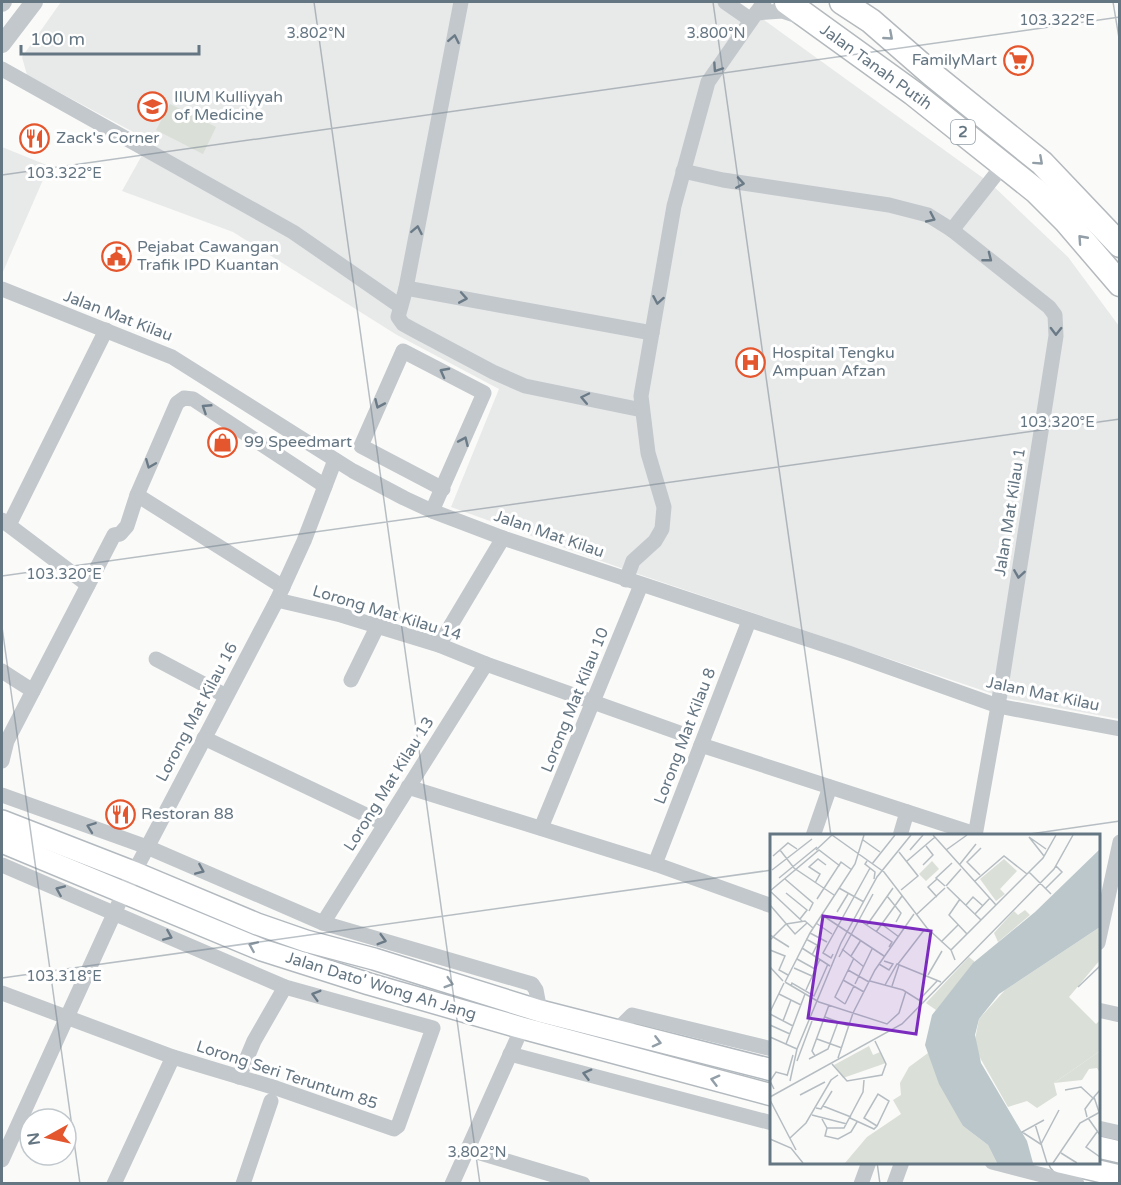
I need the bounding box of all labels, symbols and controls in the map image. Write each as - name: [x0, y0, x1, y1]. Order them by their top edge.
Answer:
- text: 103.322°E: [1019, 11, 1095, 29]
- scale bar: [21, 18, 200, 56]
- street label: Jalan Tanah Putih: [816, 20, 936, 114]
- text: 3.802°N: [286, 24, 346, 42]
- text: 3.800°N: [686, 24, 746, 42]
- text: 100 m: [30, 28, 85, 50]
- one-way arrow: [882, 29, 893, 40]
- one-way arrow: [447, 34, 460, 44]
- supermarket icon: FamilyMart: [1002, 44, 1034, 76]
- place label: FamilyMart: [912, 50, 997, 70]
- one-way arrow: [714, 61, 725, 72]
- place label: IIUM Kulliyyah of Medicine: [174, 87, 283, 125]
- school or university icon: IIUM Kulliyyah of Medicine: [137, 90, 169, 122]
- road number: 2: [951, 120, 975, 144]
- restaurant icon: Zack's Corner: [19, 122, 51, 154]
- place label: Zack's Corner: [56, 128, 160, 148]
- one-way arrow: [1032, 154, 1043, 165]
- text: 103.322°E: [26, 164, 102, 182]
- one-way arrow: [735, 176, 745, 188]
- one-way arrow: [925, 210, 936, 222]
- one-way arrow: [410, 226, 423, 236]
- one-way arrow: [1078, 235, 1089, 245]
- place label: Pejabat Cawangan Trafik IPD Kuantan: [137, 237, 279, 275]
- public building icon: Pejabat Cawangan Trafik IPD Kuantan: [100, 240, 132, 272]
- one-way arrow: [981, 251, 992, 262]
- street label: Jalan Mat Kilau: [61, 286, 175, 346]
- one-way arrow: [458, 291, 468, 304]
- one-way arrow: [652, 296, 664, 305]
- one-way arrow: [1049, 326, 1062, 335]
- place label: Hospital Tengku Ampuan Afzan: [772, 343, 895, 381]
- hospital icon: Hospital Tengku Ampuan Afzan: [735, 346, 767, 378]
- one-way arrow: [439, 368, 450, 379]
- one-way arrow: [580, 392, 590, 405]
- one-way arrow: [375, 398, 387, 409]
- one-way arrow: [201, 404, 212, 415]
- text: 103.320°E: [1019, 413, 1095, 431]
- shop icon: 99 Speedmart: [207, 426, 239, 458]
- place label: 99 Speedmart: [244, 432, 352, 452]
- one-way arrow: [456, 436, 468, 447]
- street label: Jalan Mat Kilau 1: [990, 447, 1030, 577]
- one-way arrow: [145, 458, 157, 469]
- street label: Jalan Mat Kilau: [491, 506, 607, 562]
- text: 103.320°E: [26, 565, 102, 583]
- one-way arrow: [1013, 570, 1025, 579]
- street label: Lorong Mat Kilau 14: [310, 581, 464, 645]
- street label: Lorong Mat Kilau 10: [537, 625, 613, 775]
- street label: Lorong Mat Kilau 16: [152, 639, 242, 785]
- street label: Lorong Mat Kilau 8: [650, 665, 720, 807]
- street label: Jalan Mat Kilau: [985, 672, 1101, 716]
- street label: Lorong Mat Kilau 13: [340, 713, 438, 855]
- restaurant icon: Restoran 88: [104, 798, 136, 830]
- place label: Restoran 88: [141, 804, 234, 824]
- one-way arrow: [87, 822, 97, 835]
- inset map: [770, 834, 1100, 1164]
- one-way arrow: [194, 863, 205, 875]
- one-way arrow: [56, 885, 67, 897]
- one-way arrow: [162, 929, 173, 941]
- one-way arrow: [376, 933, 387, 945]
- one-way arrow: [249, 941, 260, 953]
- street label: Jalan Dato' Wong Ah Jang: [283, 947, 479, 1025]
- text: 103.318°E: [26, 967, 102, 985]
- one-way arrow: [443, 976, 454, 988]
- one-way arrow: [311, 990, 321, 1003]
- one-way arrow: [652, 1035, 662, 1048]
- street label: Lorong Seri Teruntum 85: [194, 1036, 380, 1114]
- one-way arrow: [582, 1069, 592, 1081]
- one-way arrow: [710, 1075, 721, 1087]
- north arrow: [18, 1107, 78, 1167]
- text: N: [23, 1131, 45, 1147]
- text: 3.802°N: [447, 1143, 507, 1161]

